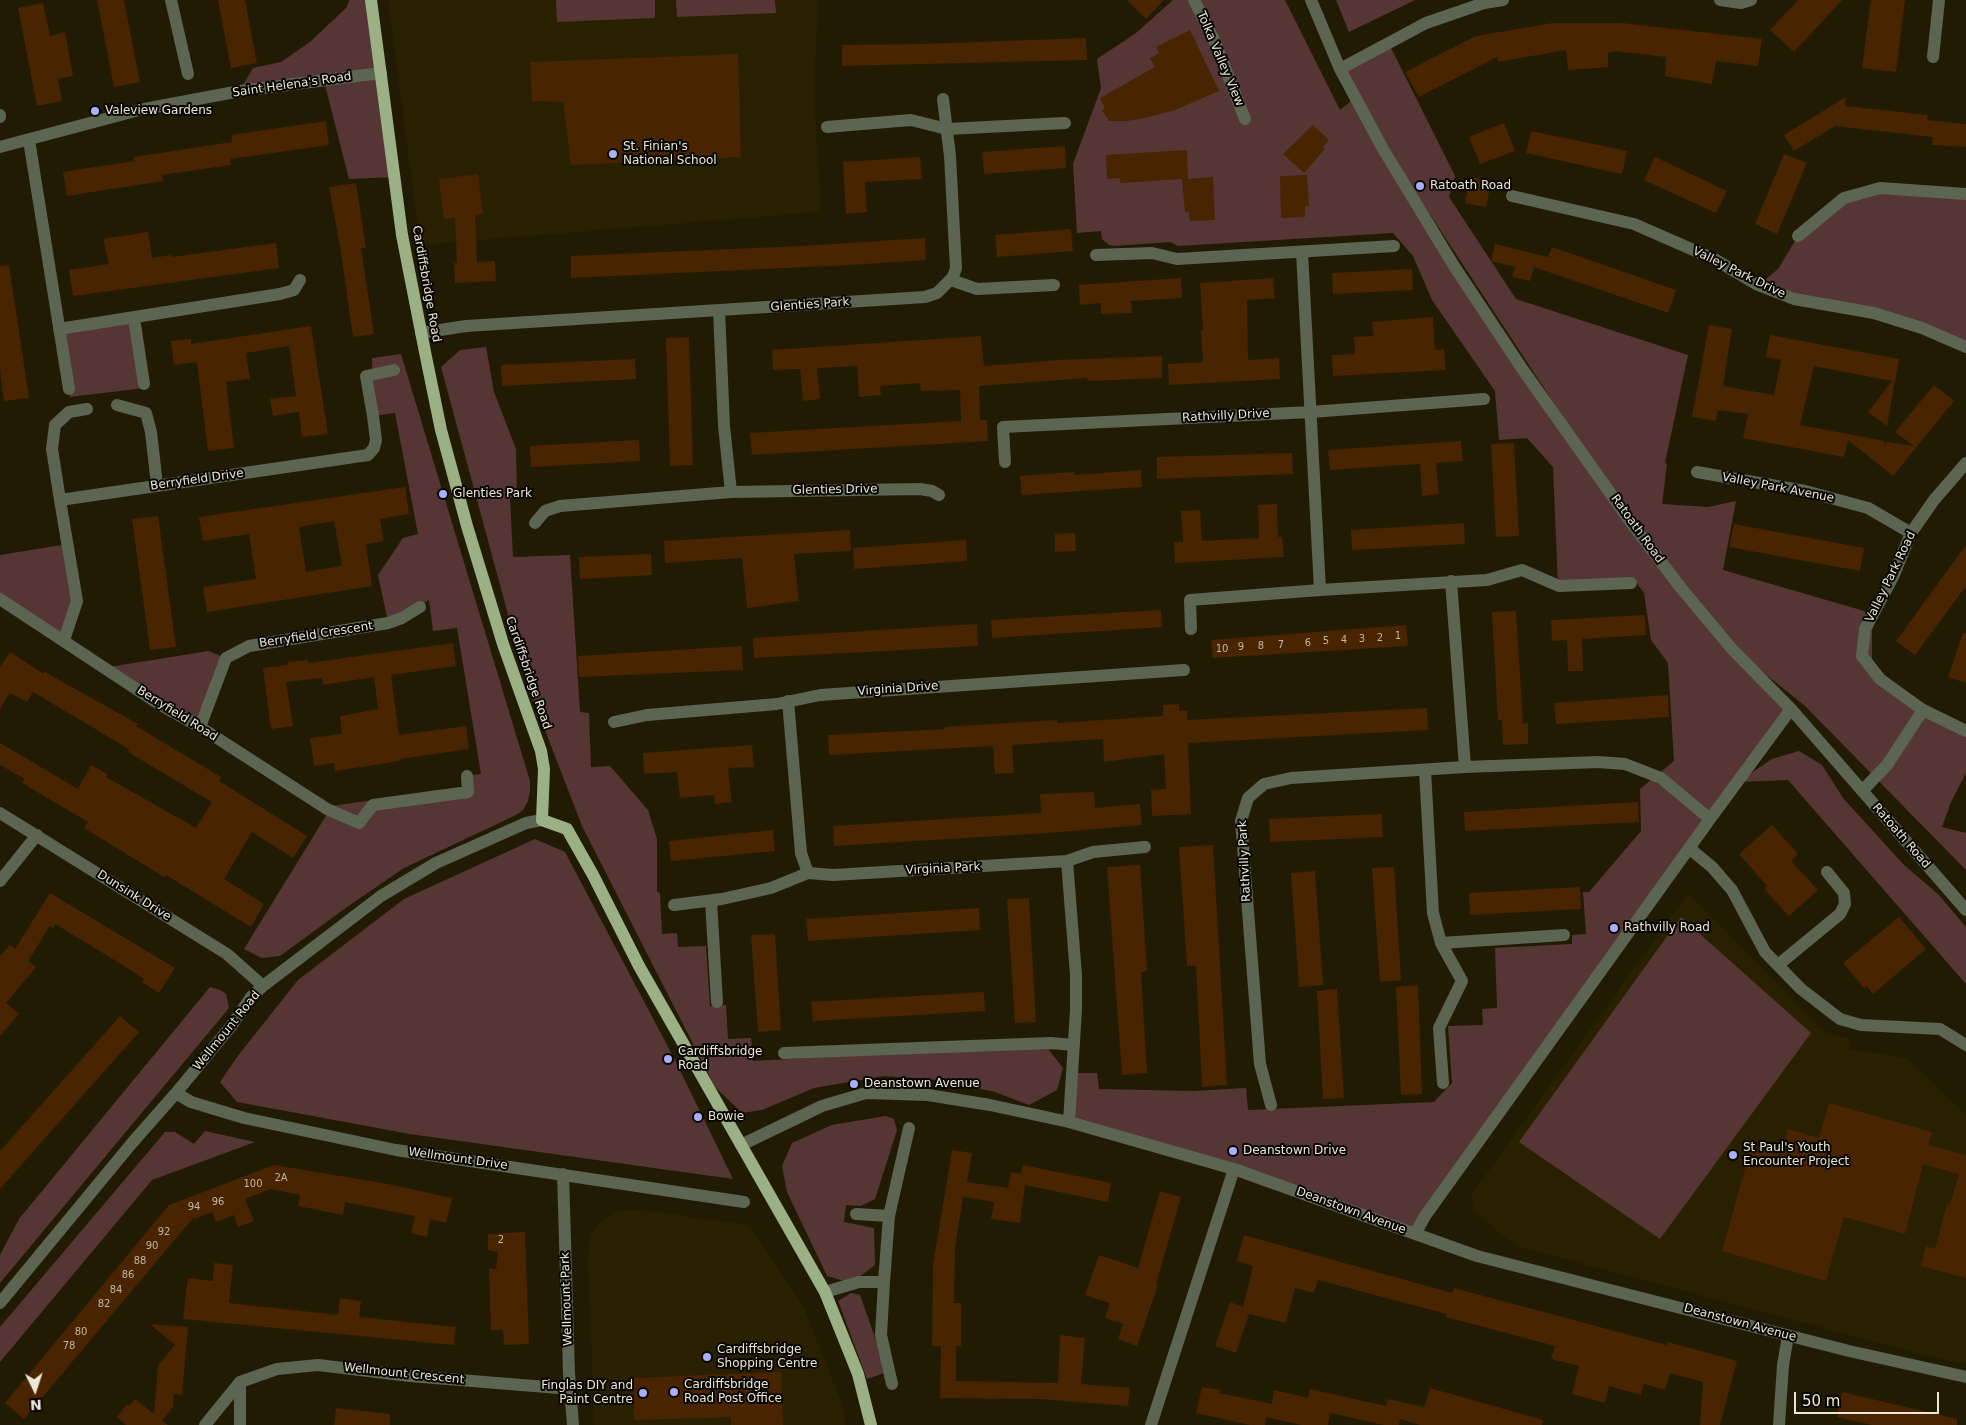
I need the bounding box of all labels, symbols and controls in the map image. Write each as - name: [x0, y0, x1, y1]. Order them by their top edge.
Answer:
- street label: Tolka Valley View: [1193, 9, 1247, 109]
- street label: Saint Helena's Road: [232, 70, 352, 100]
- place label: Valeview Gardens: [105, 104, 212, 118]
- marker: Valeview Gardens: [89, 105, 101, 117]
- place label: St. Finian's National School: [623, 140, 717, 168]
- marker: St. Finian's National School: [607, 148, 619, 160]
- place label: Ratoath Road: [1430, 179, 1511, 193]
- marker: Ratoath Road: [1414, 180, 1426, 192]
- street label: Cardiffsbridge Road: [409, 224, 443, 344]
- street label: Valley Park Drive: [1690, 244, 1788, 302]
- street label: Glenties Park: [770, 295, 850, 315]
- street label: Rathvilly Drive: [1182, 407, 1270, 425]
- street label: Berryfield Drive: [149, 466, 245, 494]
- street label: Valley Park Avenue: [1721, 470, 1835, 506]
- street label: Glenties Drive: [792, 482, 878, 498]
- place label: Glenties Park: [453, 487, 532, 501]
- marker: Glenties Park: [437, 488, 449, 500]
- street label: Ratoath Road: [1607, 492, 1667, 566]
- street label: Valley Park Road: [1863, 529, 1919, 625]
- street label: Cardiffsbridge Road: [502, 615, 554, 731]
- street label: Berryfield Crescent: [258, 619, 374, 651]
- house number: 1: [1395, 630, 1401, 642]
- house number: 2: [1377, 632, 1383, 644]
- house number: 3: [1359, 633, 1365, 645]
- house number: 4: [1341, 634, 1347, 646]
- house number: 5: [1323, 635, 1329, 647]
- house number: 6: [1305, 637, 1311, 649]
- house number: 7: [1278, 639, 1284, 651]
- house number: 8: [1258, 640, 1264, 652]
- house number: 9: [1238, 641, 1244, 653]
- house number: 10: [1216, 643, 1228, 655]
- street label: Virginia Drive: [857, 679, 939, 699]
- street label: Berryfield Road: [134, 683, 220, 745]
- street label: Ratoath Road: [1869, 801, 1933, 871]
- street label: Rathvilly Park: [1236, 820, 1254, 902]
- street label: Virginia Park: [905, 860, 981, 878]
- street label: Dunsink Drive: [94, 868, 174, 924]
- place label: Rathvilly Road: [1624, 921, 1710, 935]
- marker: Rathvilly Road: [1608, 922, 1620, 934]
- street label: Wellmount Road: [191, 988, 263, 1074]
- place label: Cardiffsbridge Road: [678, 1045, 762, 1073]
- marker: Cardiffsbridge Road: [662, 1053, 674, 1065]
- place label: Deanstown Avenue: [864, 1077, 980, 1091]
- marker: Deanstown Avenue: [848, 1078, 860, 1090]
- place label: Bowie: [708, 1110, 744, 1124]
- marker: Bowie: [692, 1111, 704, 1123]
- place label: St Paul's Youth Encounter Project: [1743, 1141, 1849, 1169]
- place label: Deanstown Drive: [1243, 1144, 1346, 1158]
- street label: Wellmount Drive: [408, 1145, 508, 1173]
- marker: Deanstown Drive: [1227, 1145, 1239, 1157]
- marker: St Paul's Youth Encounter Project: [1727, 1149, 1739, 1161]
- house number: 2A: [274, 1172, 288, 1184]
- house number: 100: [243, 1178, 263, 1190]
- street label: Deanstown Avenue: [1294, 1184, 1408, 1238]
- house number: 96: [212, 1196, 224, 1208]
- house number: 94: [188, 1201, 200, 1213]
- house number: 92: [158, 1226, 170, 1238]
- house number: 2: [498, 1234, 504, 1246]
- house number: 90: [146, 1240, 158, 1252]
- street label: Wellmount Park: [558, 1252, 576, 1346]
- house number: 88: [134, 1255, 146, 1267]
- house number: 86: [122, 1269, 134, 1281]
- house number: 84: [110, 1284, 122, 1296]
- house number: 82: [98, 1298, 110, 1310]
- street label: Deanstown Avenue: [1682, 1301, 1798, 1345]
- house number: 80: [75, 1326, 87, 1338]
- house number: 78: [63, 1340, 75, 1352]
- place label: Cardiffsbridge Shopping Centre: [717, 1343, 817, 1371]
- marker: Cardiffsbridge Shopping Centre: [701, 1351, 713, 1363]
- street label: Wellmount Crescent: [343, 1361, 465, 1387]
- north arrow: [10, 1365, 60, 1415]
- place label: Cardiffsbridge Road Post Office: [684, 1378, 782, 1406]
- place label: Finglas DIY and Paint Centre: [541, 1379, 633, 1407]
- scale bar: [1796, 1382, 1941, 1414]
- marker: Cardiffsbridge Road Post Office: [668, 1386, 680, 1398]
- marker: Finglas DIY and Paint Centre: [637, 1387, 649, 1399]
- text: 50 m: [1802, 1392, 1840, 1410]
- text: N: [30, 1397, 42, 1413]

